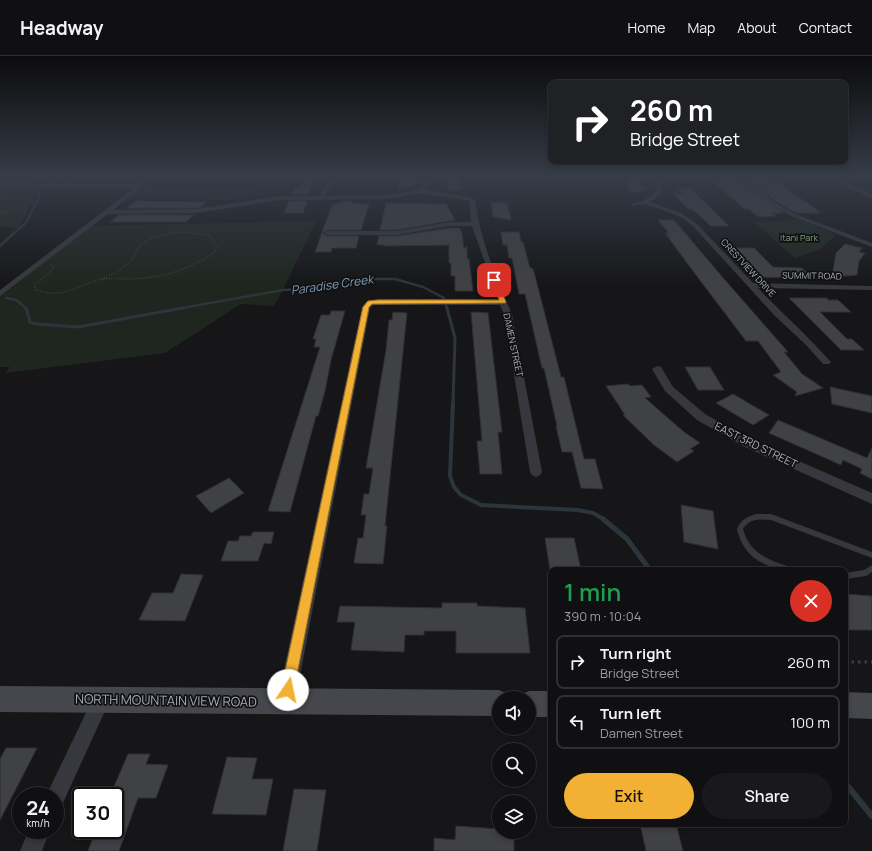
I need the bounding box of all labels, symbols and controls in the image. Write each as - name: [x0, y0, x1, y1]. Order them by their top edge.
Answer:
- text: Headway: [20, 15, 103, 41]
- text: Home: [628, 18, 665, 37]
- text: Map: [687, 18, 715, 37]
- text: About: [737, 18, 777, 37]
- text: Contact: [799, 18, 852, 37]
- text: 260 m: [630, 91, 713, 129]
- icon: right: [564, 96, 616, 148]
- text: Bridge Street: [630, 127, 740, 151]
- park label: Itani Park: [780, 231, 818, 244]
- street label: CRESTVIEW DRIVE: [718, 236, 779, 300]
- pin: [477, 263, 511, 297]
- street label: SUMMIT ROAD: [782, 268, 842, 283]
- icon: arrive: [483, 269, 505, 291]
- water label: Paradise Creek: [290, 270, 376, 299]
- street label: DAMEN STREET: [500, 312, 527, 378]
- street label: EAST 3RD STREET: [712, 418, 800, 471]
- text: 1 min: [564, 575, 621, 608]
- button: close: [790, 580, 832, 622]
- text: 390 m · 10:04: [564, 607, 641, 625]
- text: Turn right: [600, 643, 671, 664]
- icon: right: [566, 651, 588, 673]
- text: 260 m: [787, 652, 830, 673]
- text: Bridge Street: [600, 664, 679, 682]
- position arrow: [267, 669, 309, 711]
- street label: NORTH MOUNTAIN VIEW ROAD: [75, 689, 257, 711]
- map controls: [492, 691, 536, 839]
- button: sound: [492, 691, 536, 735]
- text: Turn left: [600, 703, 662, 724]
- icon: left: [566, 711, 588, 733]
- text: 100 m: [790, 712, 830, 733]
- text: Damen Street: [600, 724, 683, 742]
- button: search: [492, 743, 536, 787]
- button: Exit: [564, 773, 694, 819]
- button: Share: [702, 773, 832, 819]
- speed limit sign: 30: [72, 787, 124, 839]
- text: 24: [26, 794, 50, 821]
- button: layers: [492, 795, 536, 839]
- text: km/h: [26, 816, 50, 830]

